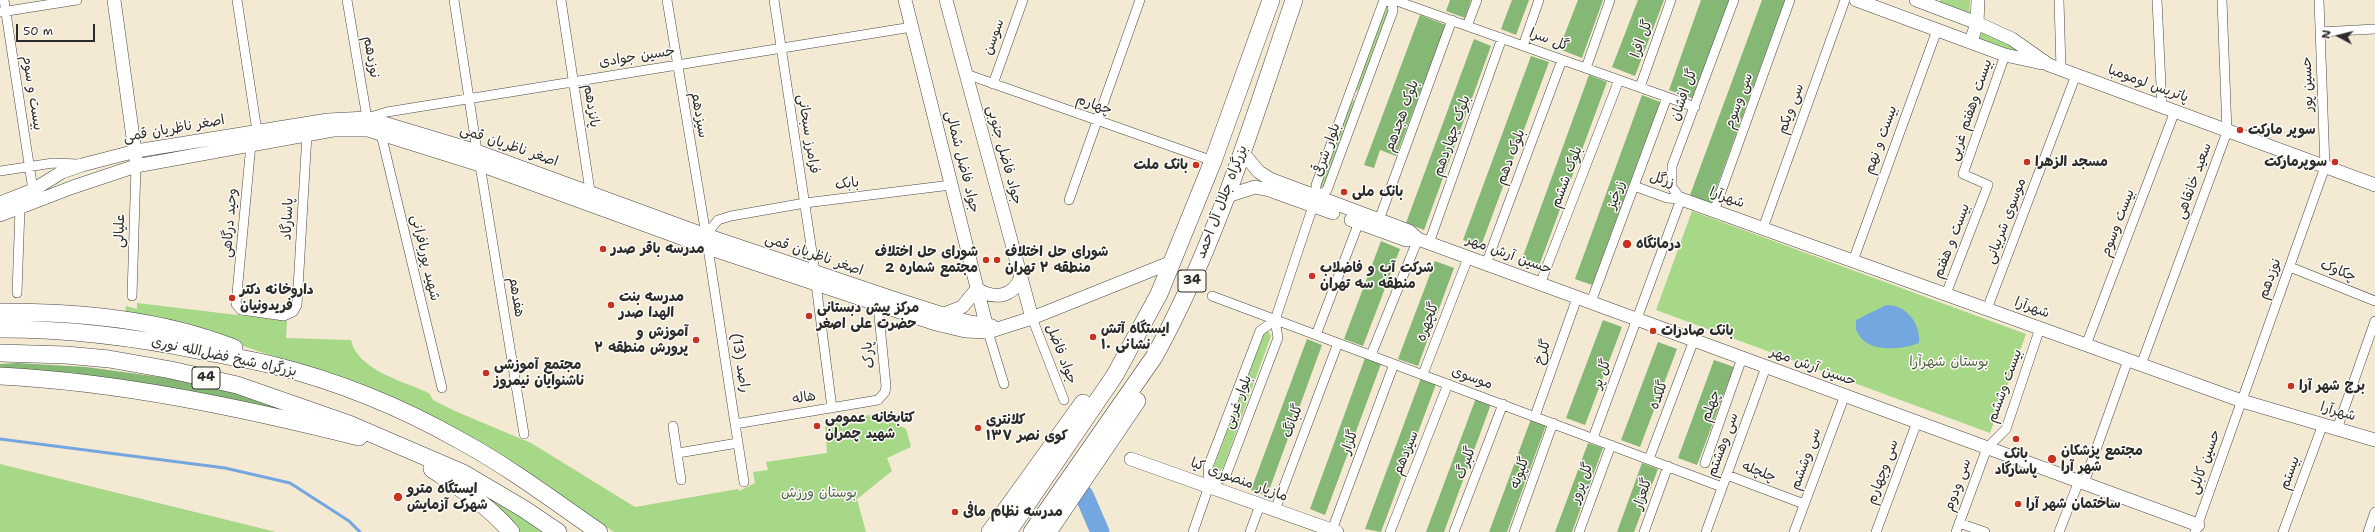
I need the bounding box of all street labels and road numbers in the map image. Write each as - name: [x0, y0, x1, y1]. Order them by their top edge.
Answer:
- street label: سوسن: [980, 17, 1008, 57]
- street label: گل افرا: [1627, 18, 1657, 60]
- street label: گل سرا: [1527, 25, 1571, 55]
- street label: نوزدهم: [359, 35, 383, 79]
- street label: حسین جوادی: [598, 43, 676, 71]
- street label: بیست و سوم: [18, 54, 46, 132]
- street label: حسین پور: [2299, 56, 2317, 112]
- street label: بیست وهفتم غربی: [1946, 57, 1996, 163]
- street label: پاتریس لومومبا: [2105, 62, 2191, 106]
- street label: گل افشان: [1667, 67, 1701, 123]
- street label: سی وسوم: [1721, 71, 1757, 131]
- street label: بلوک هجدهم: [1381, 78, 1423, 154]
- street label: سی ویکم: [1774, 82, 1808, 136]
- street label: پانزدهم: [579, 83, 603, 129]
- street label: سیزدهم: [687, 91, 711, 139]
- street label: چهارم: [1074, 91, 1114, 119]
- street label: فرامرز سبحانی: [793, 93, 823, 175]
- street label: بلوک چهاردهم: [1430, 93, 1474, 179]
- street label: بیست و نهم: [1861, 103, 1901, 177]
- street label: جواد فاضل جنوبی: [983, 104, 1025, 206]
- street label: جواد فاضل شمالی: [941, 109, 983, 215]
- street label: اصغر ناظریان قمی: [122, 112, 226, 146]
- street label: اصغر ناظریان قمی: [458, 121, 560, 171]
- street label: بلوار شرقی: [1310, 121, 1344, 179]
- street label: بلوک دهم: [1493, 127, 1529, 187]
- street label: سعید خانقاهی: [2172, 141, 2216, 221]
- street label: بزرگراه جلال آل احمد: [1193, 143, 1251, 261]
- street label: بلوک ششم: [1548, 144, 1586, 210]
- street label: زرگل: [1648, 168, 1676, 192]
- street label: بابک: [834, 174, 860, 194]
- street label: موسوی شربیانی: [1982, 176, 2030, 266]
- street label: زرخیز: [1603, 178, 1629, 212]
- street label: شهرآرا: [1707, 184, 1747, 212]
- street label: وحید درگاهی: [219, 187, 241, 259]
- street label: بیست وسوم: [2097, 187, 2139, 259]
- street label: پاسارگاد: [278, 197, 298, 241]
- street label: بیست و هفتم: [1930, 201, 1974, 281]
- street label: شهید پوربافرانی: [407, 213, 443, 303]
- street label: علیالی: [111, 214, 129, 248]
- street label: اصغر ناظریان قمی: [763, 230, 865, 280]
- street label: حسین آرش مهر: [1464, 232, 1554, 278]
- street label: نوزدهم: [2255, 256, 2285, 302]
- street label: چکاوک: [2318, 256, 2358, 286]
- road number: 34: [1178, 270, 1206, 292]
- street label: هفدهم: [505, 276, 527, 318]
- street label: شهرآرا: [2012, 294, 2052, 322]
- street label: گلچهره: [1413, 300, 1443, 344]
- street label: جواد فاضل: [1042, 322, 1080, 386]
- street label: راصد (13): [727, 332, 753, 394]
- street label: بزرگراه شیخ فضل‌الله نوری: [150, 333, 298, 381]
- street label: گلرخ: [1531, 337, 1555, 367]
- street label: پارک: [859, 341, 879, 369]
- street label: حسین آرش مهر: [1768, 344, 1858, 390]
- street label: بیست وششم: [1984, 347, 2026, 425]
- street label: گل پر: [1589, 357, 1615, 391]
- street label: موسوی: [1449, 363, 1495, 393]
- road number: 44: [192, 367, 220, 389]
- street label: بلوار غربی: [1220, 373, 1256, 431]
- street label: گلکده: [1646, 378, 1672, 412]
- street label: هاله: [791, 388, 817, 408]
- street label: چهلم: [1698, 388, 1724, 424]
- street label: شهرآرا: [2318, 399, 2358, 425]
- street label: گلبانگ: [1279, 402, 1307, 440]
- street label: سی وهشتم: [1704, 411, 1742, 479]
- street label: سی وششم: [1787, 426, 1825, 492]
- street label: گلزار: [1338, 427, 1362, 457]
- street label: حسین کابلی: [2186, 427, 2224, 497]
- street label: سیزدهم: [1390, 428, 1422, 478]
- street label: سی وچهارم: [1863, 437, 1903, 507]
- street label: گلبرگ: [1452, 444, 1480, 482]
- street label: بیستم: [2276, 454, 2304, 492]
- street label: مازیار منصوری کیا: [1188, 455, 1290, 505]
- street label: گلپونه: [1506, 455, 1534, 491]
- street label: سی ودوم: [1941, 456, 1975, 514]
- street label: چلچله: [1740, 458, 1778, 486]
- street label: گل پرور: [1567, 460, 1597, 506]
- street label: گلعزار: [1630, 476, 1656, 512]

